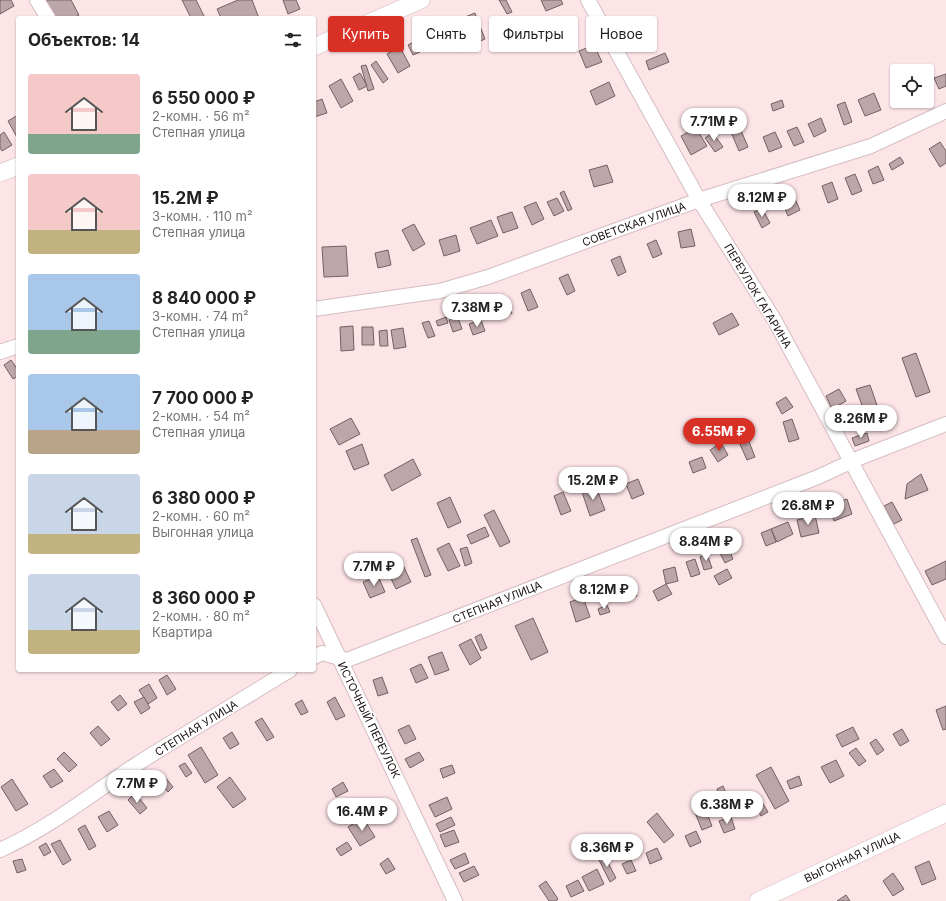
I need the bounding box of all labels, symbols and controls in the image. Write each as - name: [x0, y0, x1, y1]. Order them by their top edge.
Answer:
- chip: Купить: [328, 16, 404, 52]
- chip: Снять: [412, 16, 481, 52]
- chip: Фильтры: [489, 16, 578, 52]
- chip: Новое: [586, 16, 657, 52]
- icon: filters: [282, 29, 304, 51]
- text: Объектов: 14: [28, 30, 140, 50]
- map controls: [890, 64, 934, 108]
- button: locate: [890, 64, 934, 108]
- text: 6 550 000 ₽: [152, 88, 255, 108]
- icon: home: [60, 90, 108, 138]
- text: 2-комн. · 56 m²: [152, 108, 250, 124]
- pin: 7.71M ₽: [677, 108, 751, 142]
- text: 7.71M ₽: [690, 113, 738, 129]
- text: Степная улица: [152, 124, 245, 140]
- pin: 8.12M ₽: [725, 184, 799, 218]
- text: 15.2M ₽: [152, 188, 219, 208]
- text: 8.12M ₽: [737, 189, 787, 205]
- icon: home: [60, 190, 108, 238]
- street label: СОВЕТСКАЯ УЛИЦА: [580, 199, 688, 249]
- text: 3-комн. · 110 m²: [152, 208, 253, 224]
- text: Степная улица: [152, 224, 245, 240]
- street label: ПЕРЕУЛОК ГАГАРИНА: [721, 241, 795, 351]
- text: 8 840 000 ₽: [152, 288, 256, 308]
- icon: home: [60, 290, 108, 338]
- pin: 7.38M ₽: [440, 294, 514, 328]
- text: 7.38M ₽: [451, 299, 503, 315]
- text: 3-комн. · 74 m²: [152, 308, 249, 324]
- text: Степная улица: [152, 324, 245, 340]
- text: 7 700 000 ₽: [152, 388, 254, 408]
- icon: home: [60, 390, 108, 438]
- pin: 8.26M ₽: [824, 405, 898, 439]
- text: 2-комн. · 54 m²: [152, 408, 250, 424]
- text: 8.26M ₽: [834, 410, 888, 426]
- pin: 6.55M ₽: [682, 418, 756, 452]
- text: 6.55M ₽: [692, 423, 746, 439]
- text: Степная улица: [152, 424, 245, 440]
- pin: 15.2M ₽: [556, 467, 630, 501]
- text: 15.2M ₽: [568, 472, 618, 488]
- text: 6 380 000 ₽: [152, 488, 256, 508]
- icon: home: [60, 490, 108, 538]
- pin: 26.8M ₽: [771, 492, 845, 526]
- text: 26.8M ₽: [781, 497, 835, 513]
- text: 2-комн. · 60 m²: [152, 508, 250, 524]
- text: Выгонная улица: [152, 524, 254, 540]
- pin: 8.84M ₽: [669, 528, 743, 562]
- text: 8.84M ₽: [679, 533, 733, 549]
- pin: 7.7M ₽: [341, 553, 407, 587]
- text: 7.7M ₽: [353, 558, 395, 574]
- pin: 8.12M ₽: [567, 576, 641, 610]
- street label: СТЕПНАЯ УЛИЦА: [450, 578, 544, 626]
- text: 8.12M ₽: [579, 581, 629, 597]
- text: 8 360 000 ₽: [152, 588, 256, 608]
- icon: home: [60, 590, 108, 638]
- text: 2-комн. · 80 m²: [152, 608, 250, 624]
- text: Квартира: [152, 624, 213, 640]
- street label: ИСТОЧНЫЙ ПЕРЕУЛОК: [335, 659, 404, 781]
- street label: СТЕПНАЯ УЛИЦА: [152, 697, 240, 759]
- pin: 7.7M ₽: [104, 770, 170, 804]
- text: 7.7M ₽: [116, 775, 158, 791]
- pin: 6.38M ₽: [690, 791, 764, 825]
- text: 6.38M ₽: [700, 796, 754, 812]
- pin: 16.4M ₽: [325, 798, 399, 832]
- text: 16.4M ₽: [336, 803, 388, 819]
- street label: ВЫГОННАЯ УЛИЦА: [802, 828, 903, 885]
- pin: 8.36M ₽: [570, 834, 644, 868]
- text: 8.36M ₽: [580, 839, 634, 855]

